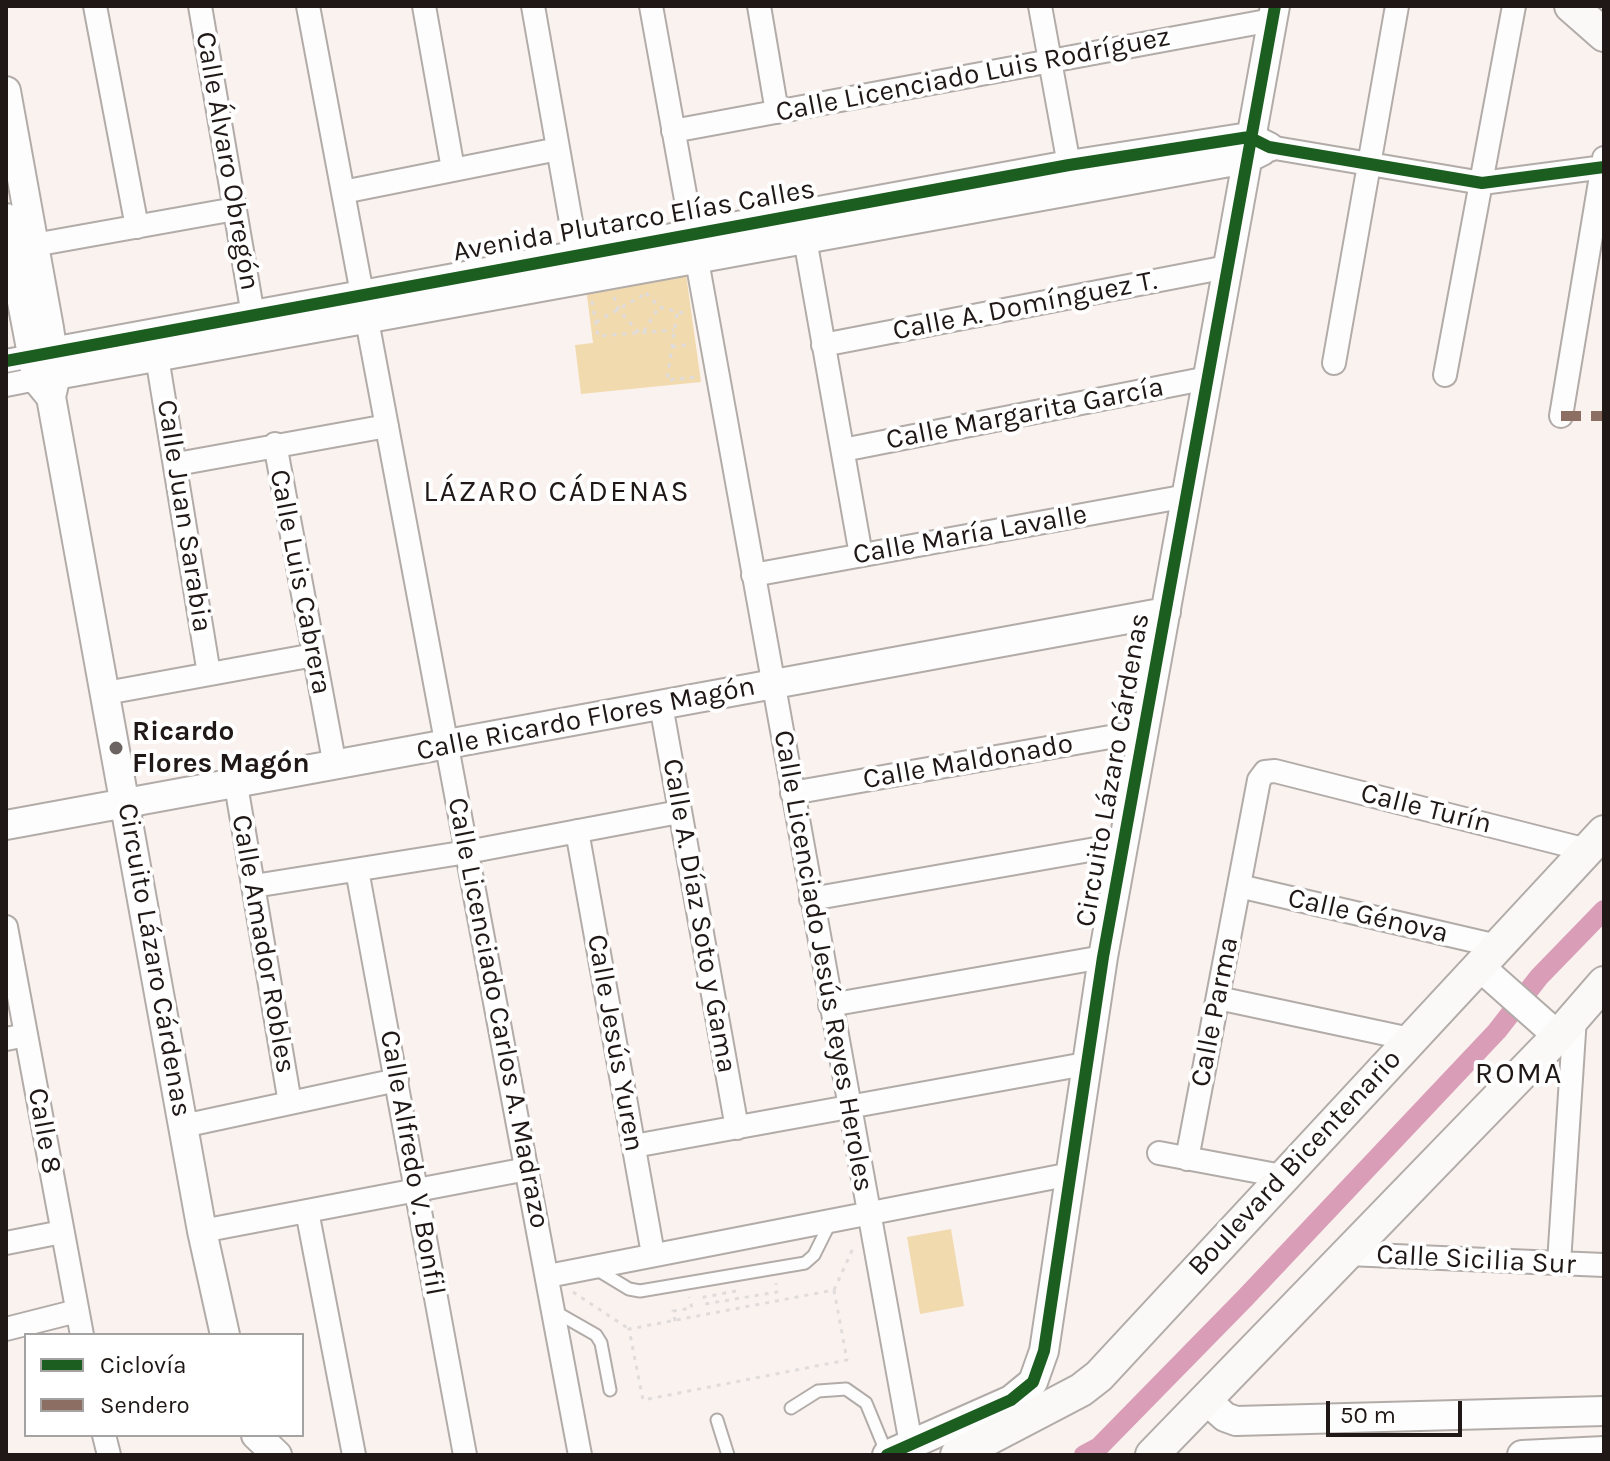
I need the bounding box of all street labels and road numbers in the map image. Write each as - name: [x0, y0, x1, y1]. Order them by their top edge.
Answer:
- street label: Calle Licenciado Luis Rodríguez: [773, 20, 1173, 130]
- street label: Calle Álvaro Obregón: [188, 29, 266, 293]
- street label: Avenida Plutarco Elías Calles: [451, 173, 817, 269]
- street label: Calle A. Domínguez T.: [890, 264, 1160, 348]
- street label: Calle Margarita García: [883, 371, 1167, 457]
- street label: Calle Juan Sarabia: [149, 397, 219, 635]
- street label: Calle Luis Cabrera: [262, 467, 338, 697]
- street label: Calle María Lavalle: [850, 498, 1090, 572]
- street label: Circuito Lázaro Cárdenas: [1069, 611, 1157, 929]
- street label: Calle Ricardo Flores Magón: [414, 670, 758, 768]
- street label: Calle Maldonado: [861, 727, 1075, 797]
- street label: Calle Licenciado Jesús Reyes Heroles: [766, 728, 880, 1194]
- street label: Calle A. Díaz Soto y Gama: [655, 756, 743, 1076]
- street label: Calle Turín: [1357, 777, 1495, 841]
- street label: Calle Licenciado Carlos A. Madrazo: [440, 795, 556, 1231]
- street label: Circuito Lázaro Cárdenas: [110, 801, 198, 1119]
- street label: Calle Amador Robles: [224, 812, 302, 1076]
- street label: Calle Génova: [1285, 881, 1451, 951]
- street label: Calle Jesús Yuren: [579, 932, 651, 1154]
- street label: Calle Parma: [1184, 934, 1246, 1090]
- street label: Calle Alfredo V. Bonfil: [372, 1028, 452, 1298]
- street label: Boulevard Bicentenario: [1181, 1043, 1409, 1283]
- street label: Calle 8: [20, 1085, 68, 1177]
- street label: Calle Sicilia Sur: [1375, 1238, 1577, 1282]

